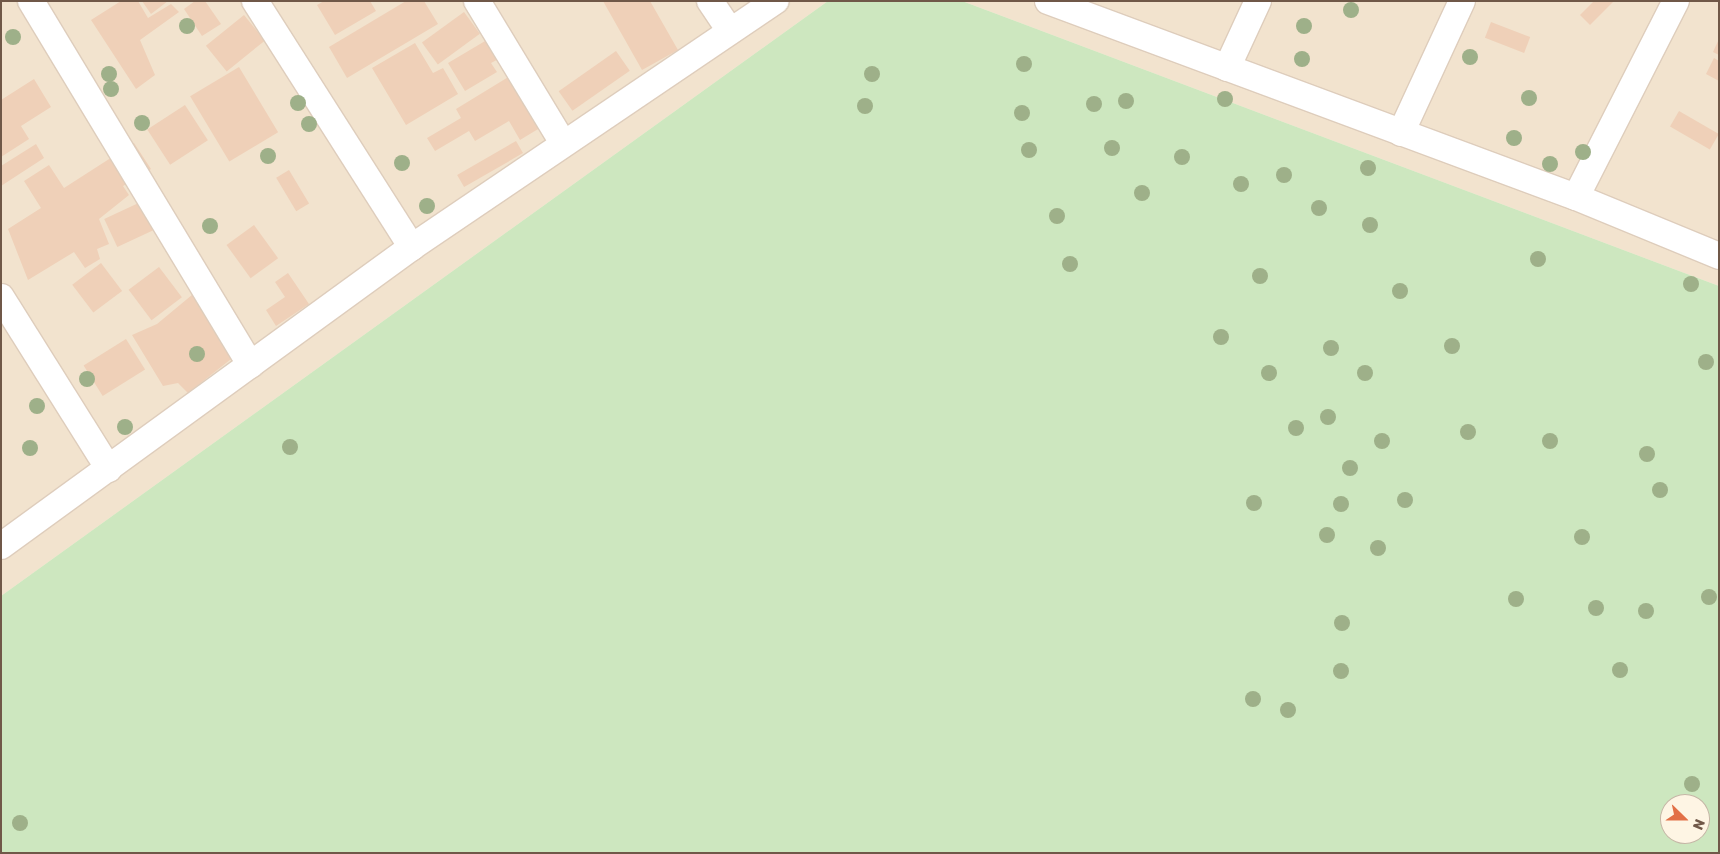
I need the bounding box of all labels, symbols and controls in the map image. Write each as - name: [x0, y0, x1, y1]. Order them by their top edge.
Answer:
- north arrow: [1660, 794, 1710, 844]
- text: N: [1689, 817, 1708, 832]

